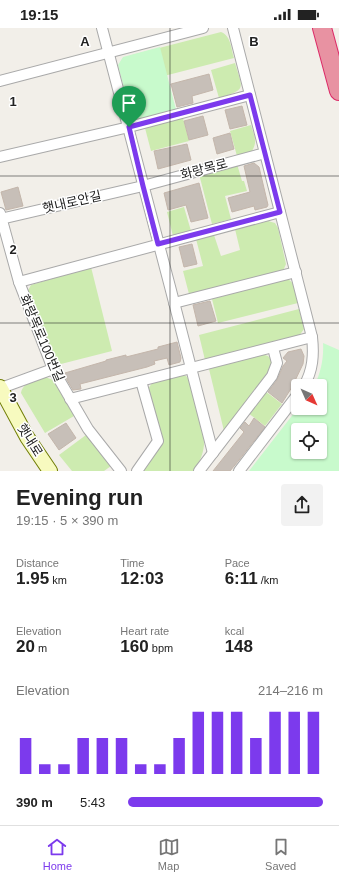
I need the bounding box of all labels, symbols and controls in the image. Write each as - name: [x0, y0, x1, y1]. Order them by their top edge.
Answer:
- text: 19:15: [20, 6, 58, 23]
- text: A: [80, 34, 90, 49]
- text: B: [249, 34, 259, 49]
- pin: [112, 86, 146, 127]
- icon: arrive: [118, 92, 140, 114]
- text: 1: [9, 94, 17, 109]
- street label: 화랑목로: [179, 156, 229, 182]
- street label: 햇내로안길: [41, 188, 103, 216]
- text: 2: [9, 242, 17, 257]
- street label: 화랑목로100번길: [17, 292, 67, 384]
- north arrow: [291, 379, 327, 415]
- map controls: [291, 379, 327, 459]
- text: 3: [9, 390, 17, 405]
- street label: 햇내로: [14, 421, 46, 459]
- button: locate: [291, 423, 327, 459]
- button: share: [281, 484, 323, 526]
- text: Evening run: [16, 485, 143, 510]
- text: 19:15 · 5 × 390 m: [16, 513, 118, 528]
- text: Distance: [16, 557, 59, 569]
- text: Time: [120, 557, 144, 569]
- text: Pace: [225, 557, 250, 569]
- text: 1.95: [16, 569, 49, 588]
- text: 12:03: [120, 569, 164, 588]
- text: 6:11: [225, 569, 258, 588]
- text: km: [49, 574, 67, 586]
- text: /km: [258, 574, 279, 586]
- text: Elevation: [16, 625, 61, 637]
- text: Heart rate: [120, 625, 169, 637]
- text: kcal: [225, 625, 244, 637]
- text: 20: [16, 637, 35, 656]
- text: 160: [120, 637, 149, 656]
- text: 148: [225, 637, 253, 656]
- text: m: [35, 642, 47, 654]
- text: bpm: [149, 642, 173, 654]
- text: Elevation: [16, 683, 69, 698]
- text: 214–216 m: [258, 683, 323, 698]
- text: 390 m: [16, 795, 53, 810]
- text: 5:43: [80, 795, 105, 810]
- tab: Home: [43, 836, 72, 872]
- tab: Map: [158, 836, 180, 872]
- tab: Saved: [265, 836, 296, 872]

